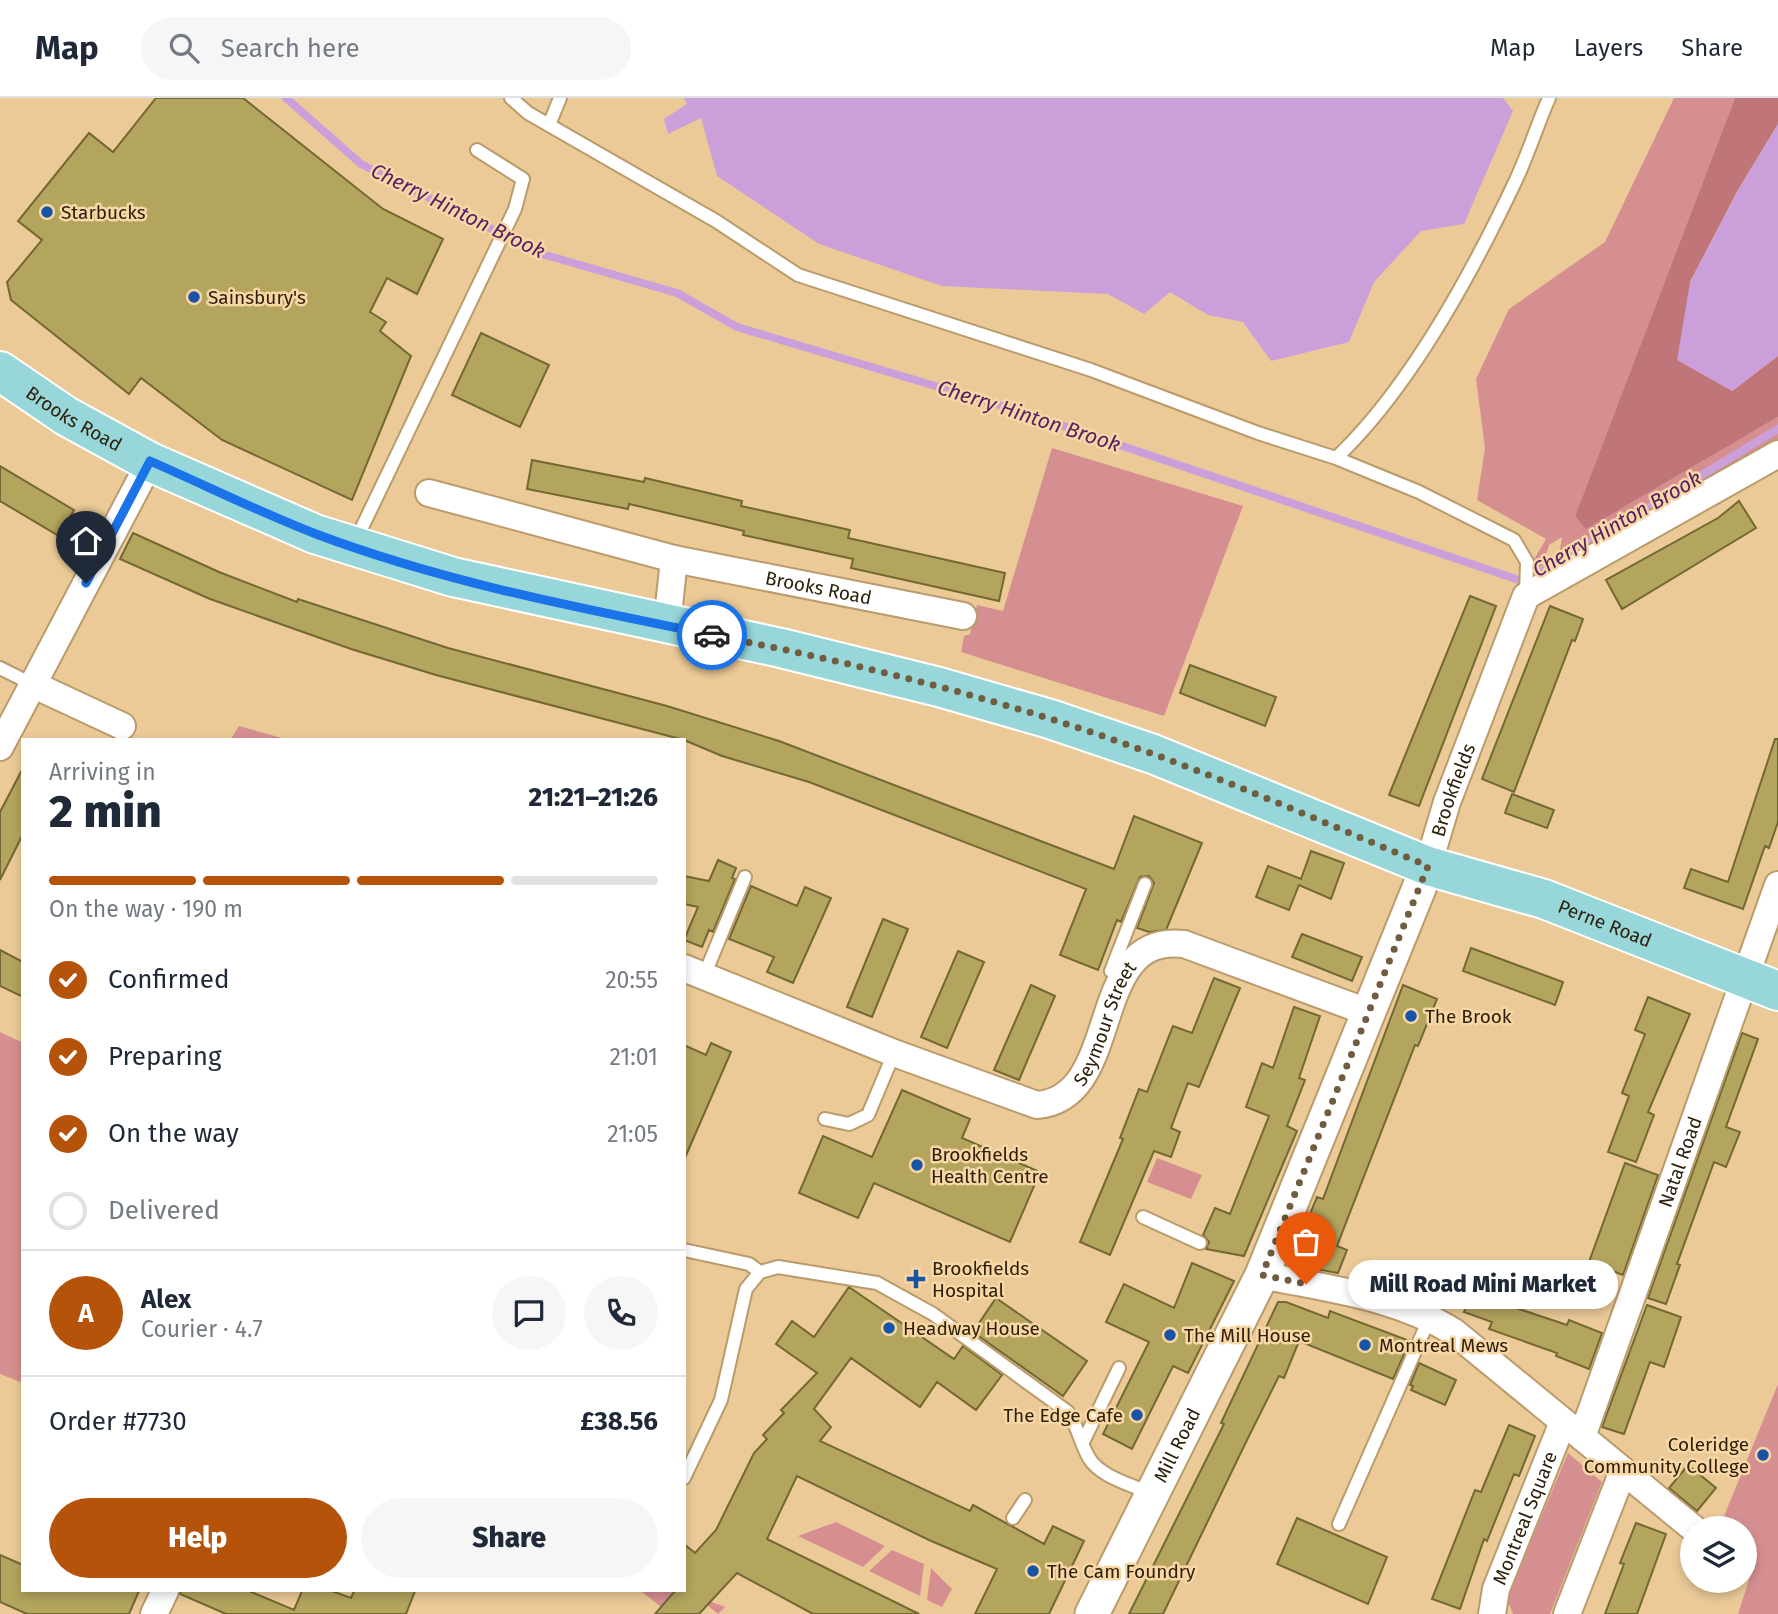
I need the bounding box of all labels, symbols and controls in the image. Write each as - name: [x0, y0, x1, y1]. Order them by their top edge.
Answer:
- search box: [141, 17, 631, 80]
- text: Map: [35, 28, 99, 68]
- icon: search: [165, 29, 203, 67]
- text: Search here: [221, 33, 360, 64]
- text: Map: [1490, 34, 1536, 62]
- text: Layers: [1574, 34, 1643, 62]
- text: Share: [1681, 34, 1743, 62]
- water label: Cherry Hinton Brook: [367, 157, 549, 265]
- place label: Starbucks: [61, 201, 146, 224]
- marker: Starbucks: [39, 204, 55, 220]
- place label: Sainsbury's: [208, 286, 306, 309]
- marker: Sainsbury's: [186, 289, 202, 305]
- water label: Cherry Hinton Brook: [934, 374, 1124, 458]
- street label: Brooks Road: [21, 381, 126, 456]
- water label: Cherry Hinton Brook: [1528, 465, 1706, 583]
- pin: [56, 511, 116, 583]
- icon: home: [67, 522, 105, 560]
- street label: Brooks Road: [763, 566, 874, 610]
- courier: [677, 600, 747, 670]
- icon: car: [693, 616, 731, 654]
- street label: Brookfields: [1426, 740, 1480, 839]
- text: Arriving in: [49, 758, 156, 786]
- text: 21:21–21:26: [529, 782, 658, 813]
- text: 2 min: [49, 784, 162, 839]
- text: On the way · 190 m: [49, 895, 243, 923]
- street label: Perne Road: [1555, 895, 1655, 952]
- street label: Seymour Street: [1068, 957, 1141, 1091]
- icon: check: [49, 961, 87, 999]
- text: Confirmed: [108, 964, 229, 995]
- text: 20:55: [605, 966, 658, 994]
- place label: The Brook: [1425, 1005, 1512, 1028]
- marker: The Brook: [1403, 1008, 1419, 1024]
- icon: check: [49, 1038, 87, 1076]
- text: Preparing: [108, 1041, 221, 1072]
- text: 21:01: [609, 1043, 658, 1071]
- street label: Natal Road: [1653, 1114, 1707, 1210]
- icon: check: [49, 1115, 87, 1153]
- text: On the way: [108, 1118, 239, 1149]
- text: 21:05: [607, 1120, 658, 1148]
- place label: Brookfields Health Centre: [931, 1143, 1049, 1188]
- marker: Brookfields Health Centre: [909, 1157, 925, 1173]
- text: Delivered: [108, 1195, 220, 1226]
- pin: [1276, 1212, 1336, 1284]
- icon: bag: [1287, 1223, 1325, 1261]
- place label: Brookfields Hospital: [932, 1257, 1029, 1302]
- callout: Mill Road Mini Market: [1348, 1260, 1618, 1308]
- marker: Brookfields Hospital: [906, 1269, 926, 1289]
- text: Mill Road Mini Market: [1370, 1270, 1596, 1298]
- button: chat: [492, 1276, 566, 1350]
- button: phone: [584, 1276, 658, 1350]
- text: Alex: [141, 1284, 191, 1315]
- text: A: [78, 1298, 94, 1329]
- text: Courier · 4.7: [141, 1315, 263, 1343]
- place label: Headway House: [903, 1317, 1040, 1340]
- marker: Headway House: [881, 1320, 897, 1336]
- place label: The Mill House: [1184, 1324, 1311, 1347]
- marker: The Mill House: [1162, 1327, 1178, 1343]
- place label: Montreal Mews: [1379, 1334, 1508, 1357]
- marker: Montreal Mews: [1357, 1337, 1373, 1353]
- place label: The Edge Cafe: [1003, 1404, 1123, 1427]
- street label: Mill Road: [1149, 1404, 1205, 1486]
- text: Order #7730: [49, 1406, 187, 1437]
- text: £38.56: [580, 1406, 658, 1437]
- marker: The Edge Cafe: [1129, 1407, 1145, 1423]
- place label: Coleridge Community College: [1584, 1433, 1749, 1478]
- marker: Coleridge Community College: [1755, 1447, 1771, 1463]
- street label: Montreal Square: [1488, 1448, 1562, 1588]
- button: Help: [49, 1498, 347, 1578]
- button: Share: [361, 1498, 658, 1578]
- map controls: [1680, 1516, 1757, 1593]
- button: layers: [1680, 1516, 1757, 1593]
- place label: The Cam Foundry: [1047, 1560, 1196, 1583]
- marker: The Cam Foundry: [1025, 1563, 1041, 1579]

